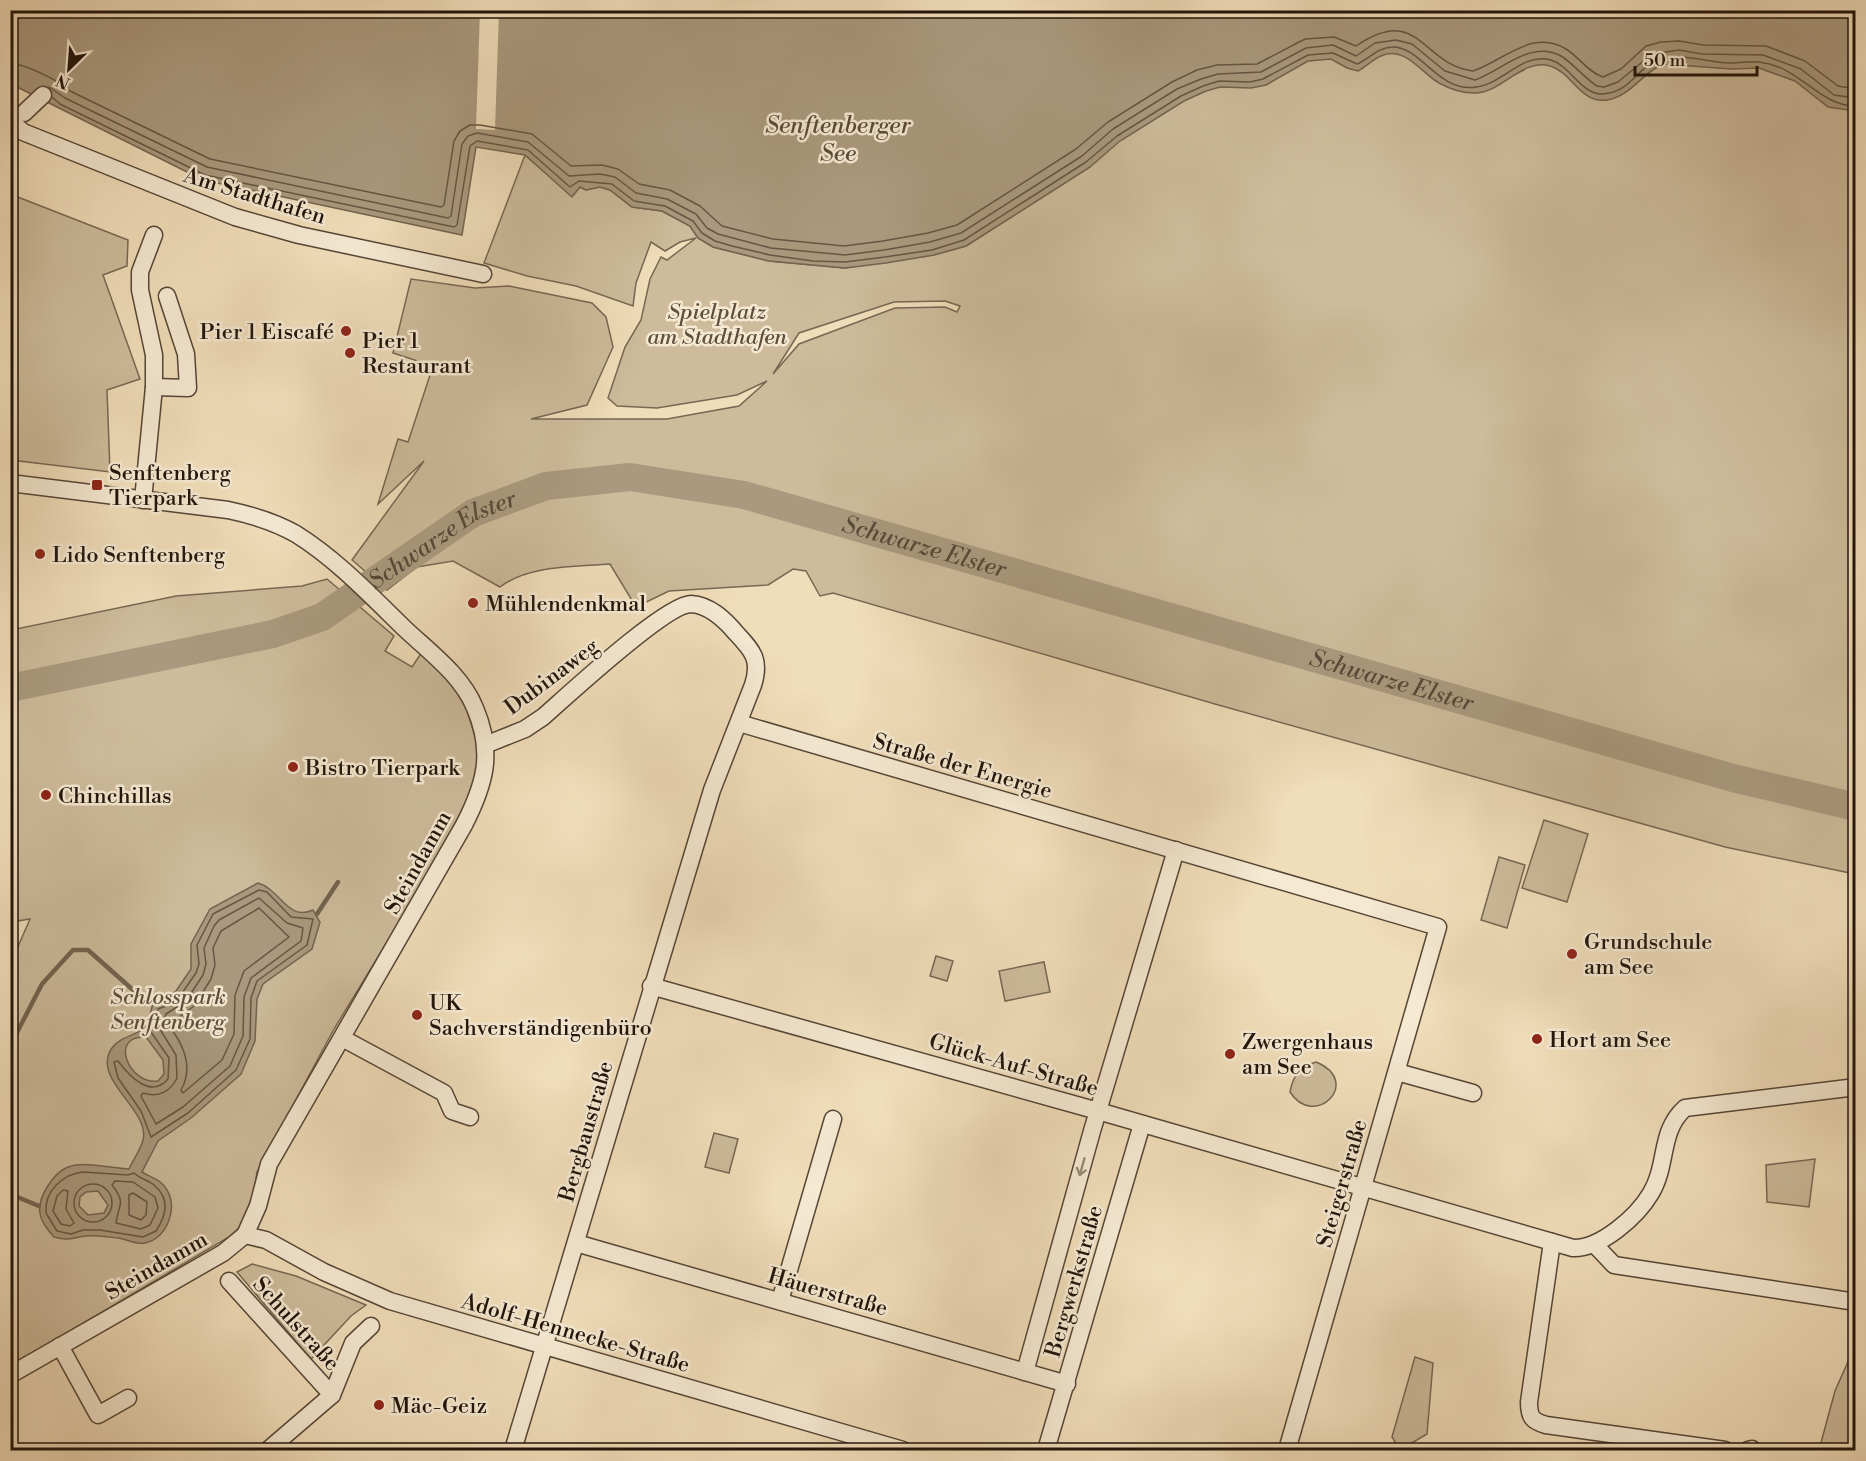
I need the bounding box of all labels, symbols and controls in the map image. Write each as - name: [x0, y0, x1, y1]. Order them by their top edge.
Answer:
- north arrow: [39, 39, 99, 99]
- scale bar: [1635, 39, 1756, 77]
- text: 50 m: [1644, 49, 1686, 72]
- text: N: [53, 70, 73, 93]
- water label: Senftenberger See: [765, 111, 912, 169]
- street label: Am Stadthafen: [179, 162, 329, 231]
- park label: Spielplatz am Stadthafen: [647, 299, 787, 351]
- place label: Pier 1 Eiscafé: [200, 319, 334, 346]
- marker: Pier 1 Eiscafé: [339, 324, 353, 338]
- place label: Pier 1 Restaurant: [362, 328, 471, 380]
- marker: Pier 1 Restaurant: [343, 346, 357, 360]
- place label: Senftenberg Tierpark: [109, 460, 231, 512]
- marker: Senftenberg Tierpark: [90, 478, 104, 492]
- water label: Schwarze Elster: [363, 484, 521, 597]
- water label: Schwarze Elster: [839, 510, 1010, 585]
- place label: Lido Senftenberg: [52, 542, 226, 569]
- marker: Lido Senftenberg: [33, 547, 47, 561]
- place label: Mühlendenkmal: [485, 591, 646, 618]
- marker: Mühlendenkmal: [466, 596, 480, 610]
- street label: Dubinaweg: [499, 633, 605, 721]
- water label: Schwarze Elster: [1306, 644, 1478, 719]
- street label: Straße der Energie: [870, 728, 1055, 805]
- place label: Bistro Tierpark: [304, 755, 461, 782]
- marker: Bistro Tierpark: [286, 760, 300, 774]
- place label: Chinchillas: [58, 783, 172, 810]
- marker: Chinchillas: [39, 788, 53, 802]
- street label: Steindamm: [379, 806, 458, 919]
- place label: Grundschule am See: [1584, 929, 1712, 981]
- marker: Grundschule am See: [1565, 947, 1579, 961]
- park label: Schlosspark Senftenberg: [110, 984, 227, 1036]
- place label: UK Sachverständigenbüro: [429, 990, 652, 1042]
- marker: UK Sachverständigenbüro: [410, 1008, 424, 1022]
- place label: Hort am See: [1549, 1027, 1671, 1054]
- street label: Glück-Auf-Straße: [926, 1028, 1101, 1103]
- place label: Zwergenhaus am See: [1242, 1029, 1373, 1081]
- marker: Hort am See: [1530, 1032, 1544, 1046]
- marker: Zwergenhaus am See: [1223, 1047, 1237, 1061]
- street label: Bergbaustraße: [553, 1058, 619, 1206]
- street label: Steigerstraße: [1311, 1116, 1374, 1251]
- one-way arrow: [1076, 1157, 1087, 1176]
- street label: Bergwerkstraße: [1040, 1202, 1109, 1361]
- street label: Steindamm: [101, 1226, 213, 1306]
- street label: Häuerstraße: [765, 1262, 891, 1322]
- street label: Schulstraße: [247, 1271, 345, 1377]
- street label: Adolf-Hennecke-Straße: [457, 1288, 693, 1379]
- place label: Mäc-Geiz: [391, 1393, 487, 1420]
- marker: Mäc-Geiz: [372, 1398, 386, 1412]

